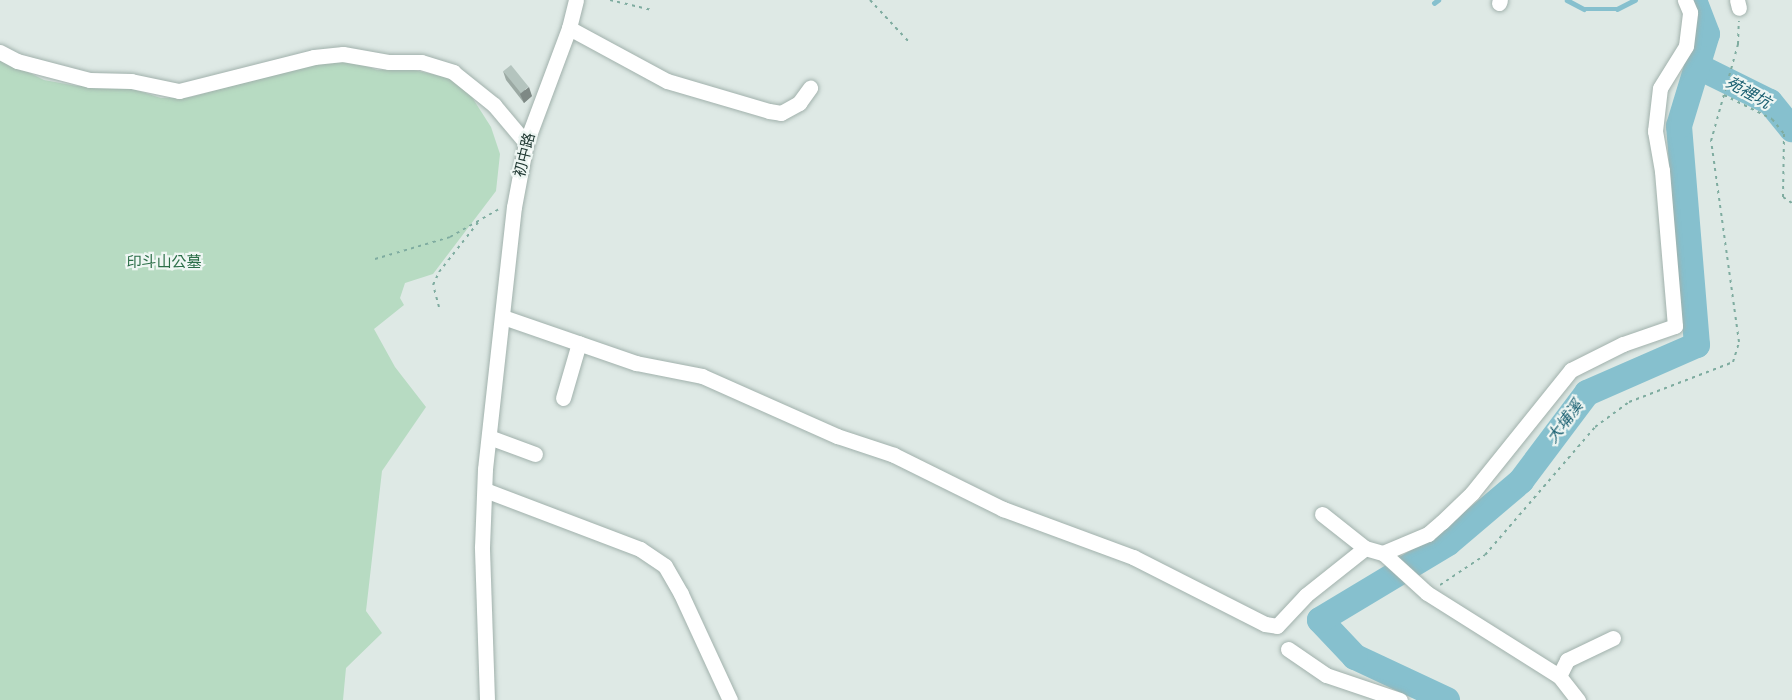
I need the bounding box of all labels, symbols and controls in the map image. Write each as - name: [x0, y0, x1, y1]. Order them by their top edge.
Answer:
- water label: 苑裡坑: [1722, 73, 1774, 113]
- street label: 初中路: [511, 131, 539, 179]
- park label: 印斗山公墓: [127, 254, 201, 272]
- water label: 大埔溪: [1543, 397, 1587, 447]

